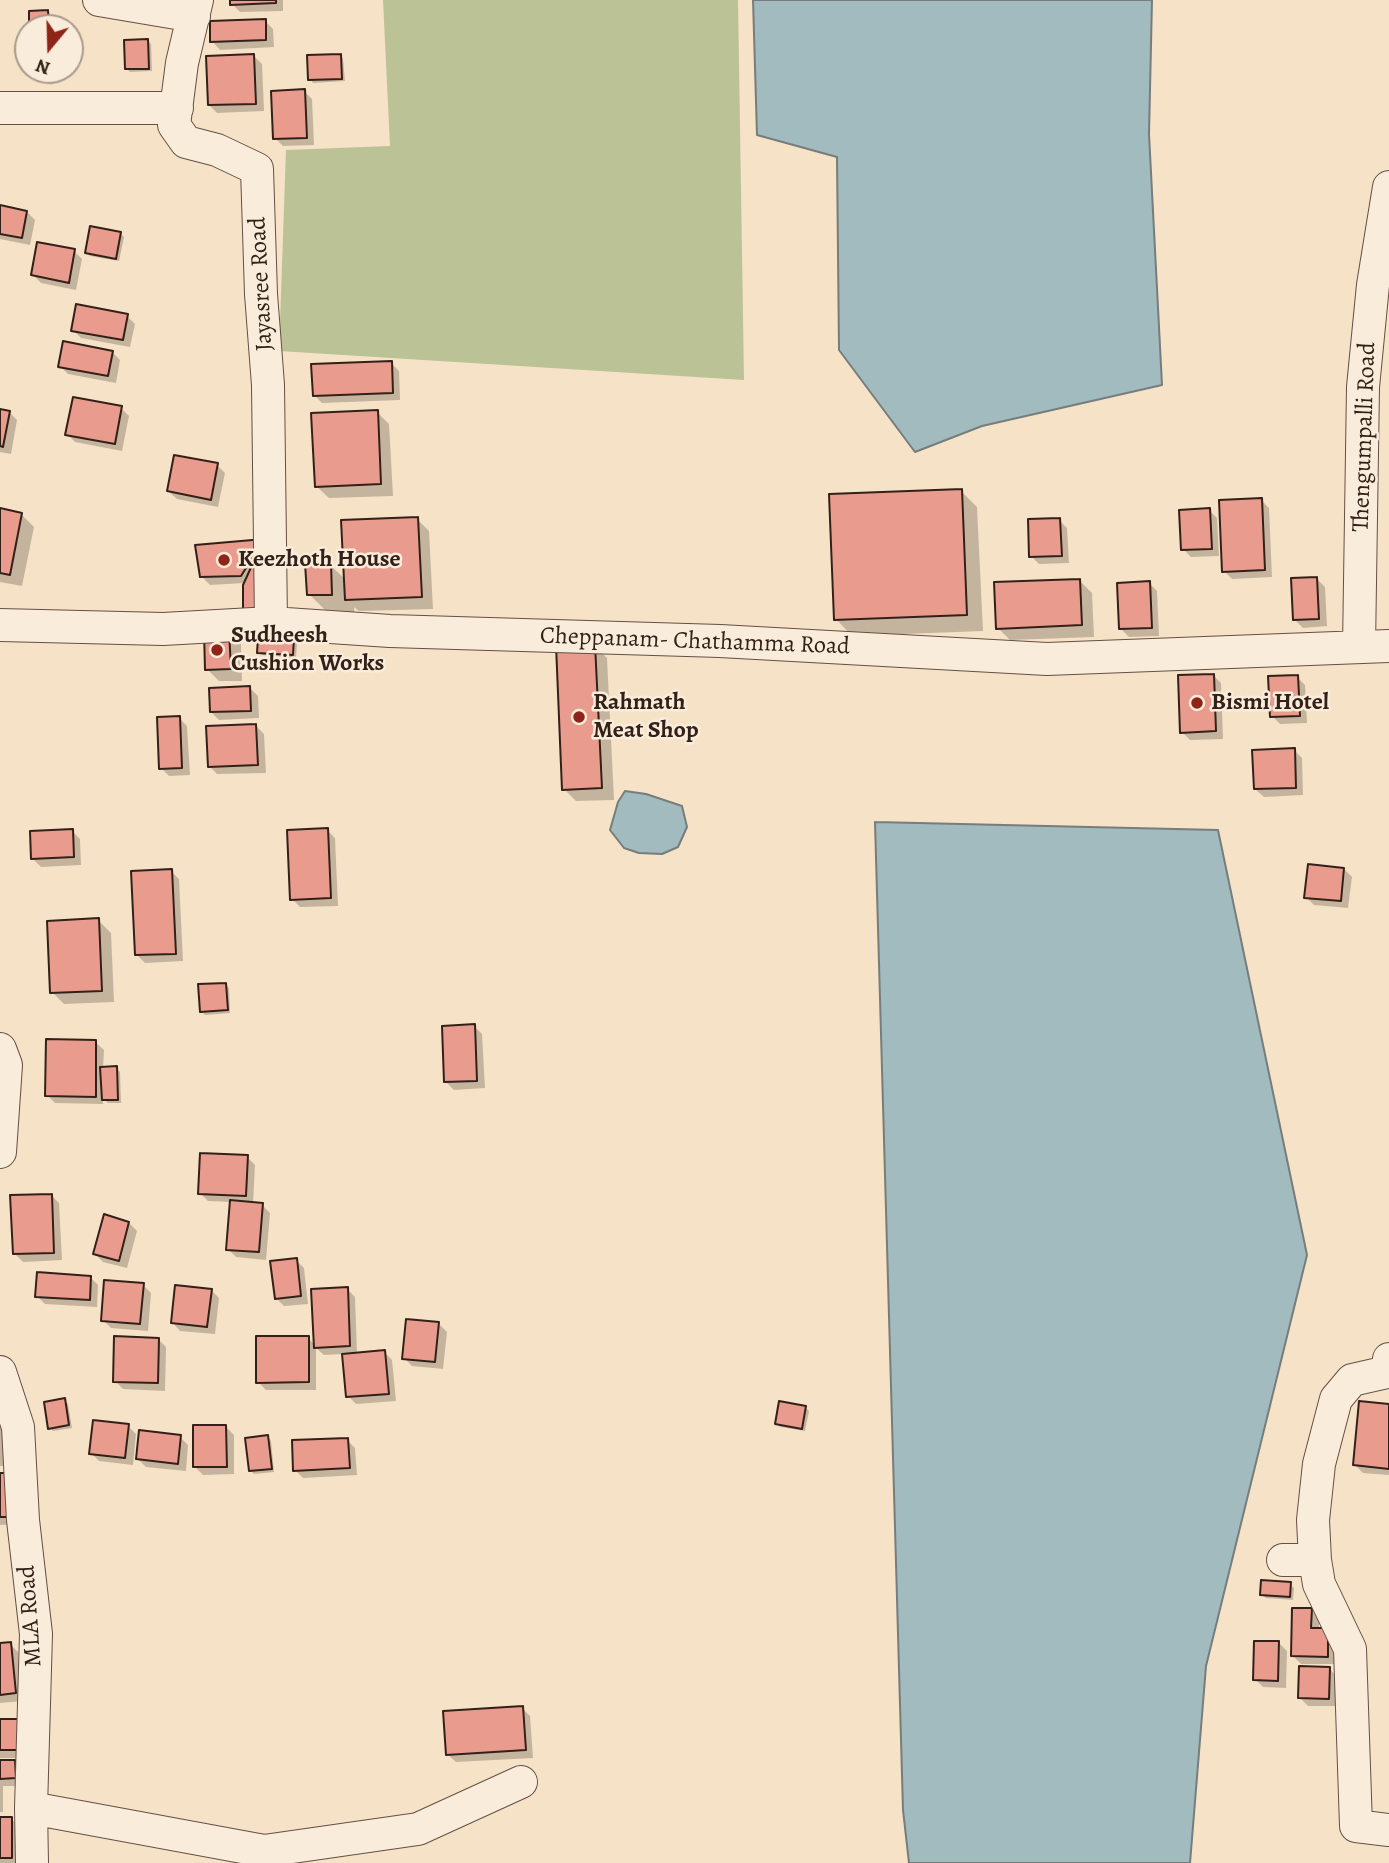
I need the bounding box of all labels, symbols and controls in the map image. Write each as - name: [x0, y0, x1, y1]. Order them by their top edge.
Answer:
- north arrow: [14, 14, 84, 84]
- text: N: [32, 52, 54, 82]
- street label: Jayasree Road: [244, 216, 280, 352]
- street label: Thengumpalli Road: [1347, 342, 1383, 532]
- place label: Keezhoth House: [238, 546, 401, 574]
- marker: Keezhoth House: [216, 552, 232, 568]
- place label: Sudheesh Cushion Works: [231, 622, 384, 678]
- street label: Cheppanam- Chathamma Road: [540, 622, 850, 662]
- marker: Sudheesh Cushion Works: [209, 642, 225, 658]
- place label: Rahmath Meat Shop: [593, 689, 699, 745]
- place label: Bismi Hotel: [1211, 689, 1329, 717]
- marker: Bismi Hotel: [1189, 695, 1205, 711]
- marker: Rahmath Meat Shop: [571, 709, 587, 725]
- street label: MLA Road: [13, 1564, 49, 1668]

